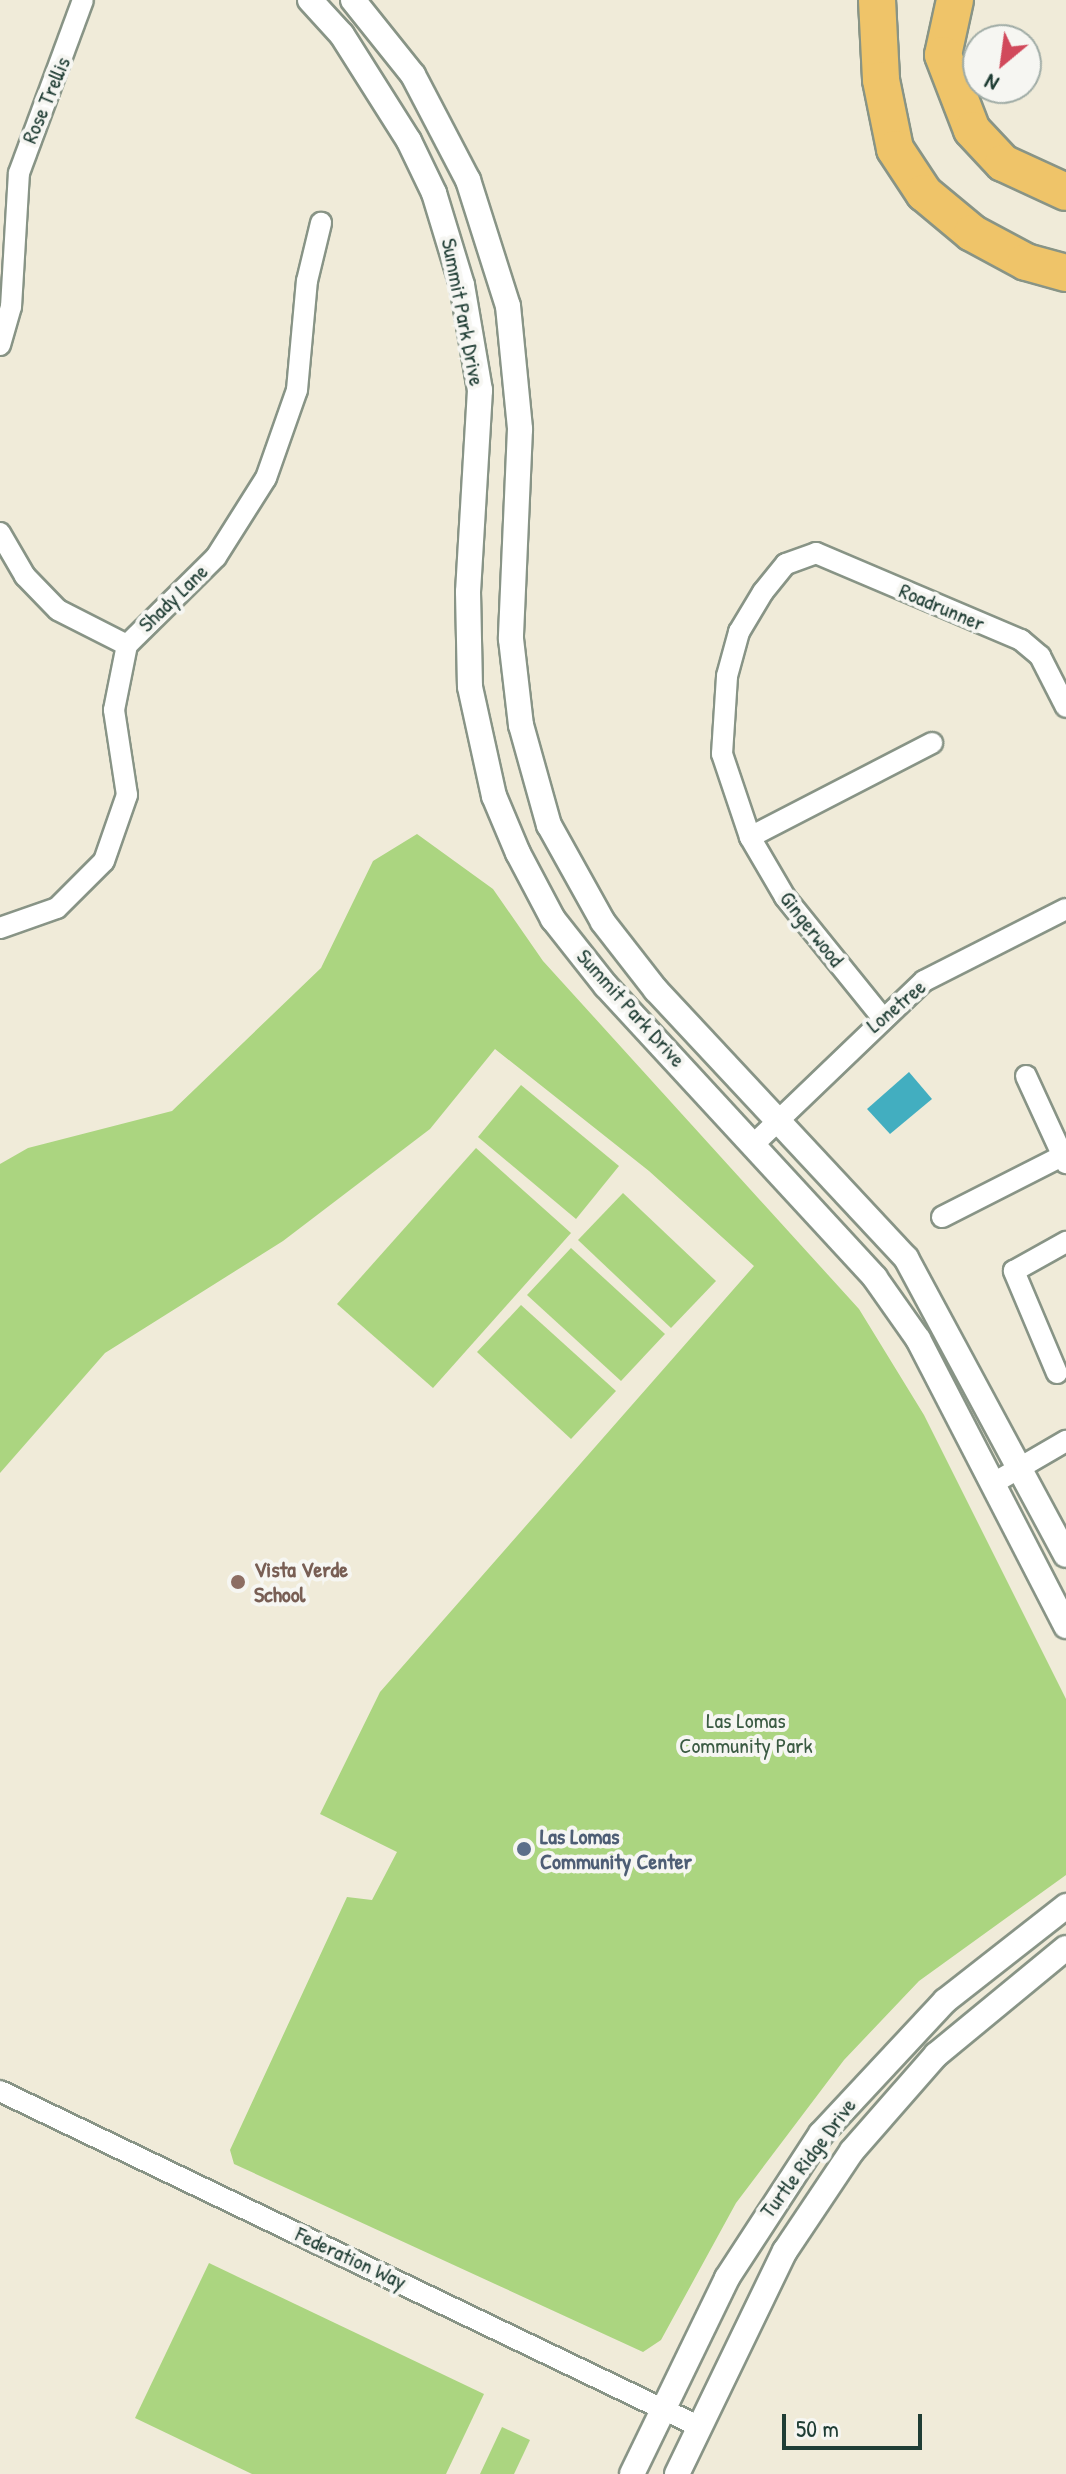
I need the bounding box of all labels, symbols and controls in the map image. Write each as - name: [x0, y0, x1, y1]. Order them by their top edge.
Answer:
- north arrow: [962, 24, 1042, 104]
- street label: Rose Trellis: [16, 53, 76, 147]
- text: N: [979, 67, 1004, 99]
- street label: Summit Park Drive: [436, 236, 490, 388]
- street label: Shady Lane: [133, 558, 213, 638]
- street label: Roadrunner: [895, 577, 989, 637]
- street label: Gingerwood: [774, 886, 850, 972]
- street label: Summit Park Drive: [571, 944, 691, 1072]
- street label: Lonetree: [861, 974, 931, 1038]
- place label: Vista Verde School: [254, 1556, 348, 1608]
- marker: Vista Verde School: [229, 1573, 247, 1591]
- park label: Las Lomas Community Park: [679, 1707, 813, 1758]
- place label: Las Lomas Community Center: [540, 1823, 692, 1874]
- marker: Las Lomas Community Center: [515, 1840, 533, 1858]
- street label: Turtle Ridge Drive: [754, 2093, 862, 2223]
- street label: Federation Way: [291, 2221, 411, 2295]
- scale bar: [786, 2398, 926, 2448]
- text: 50 m: [796, 2412, 839, 2444]

